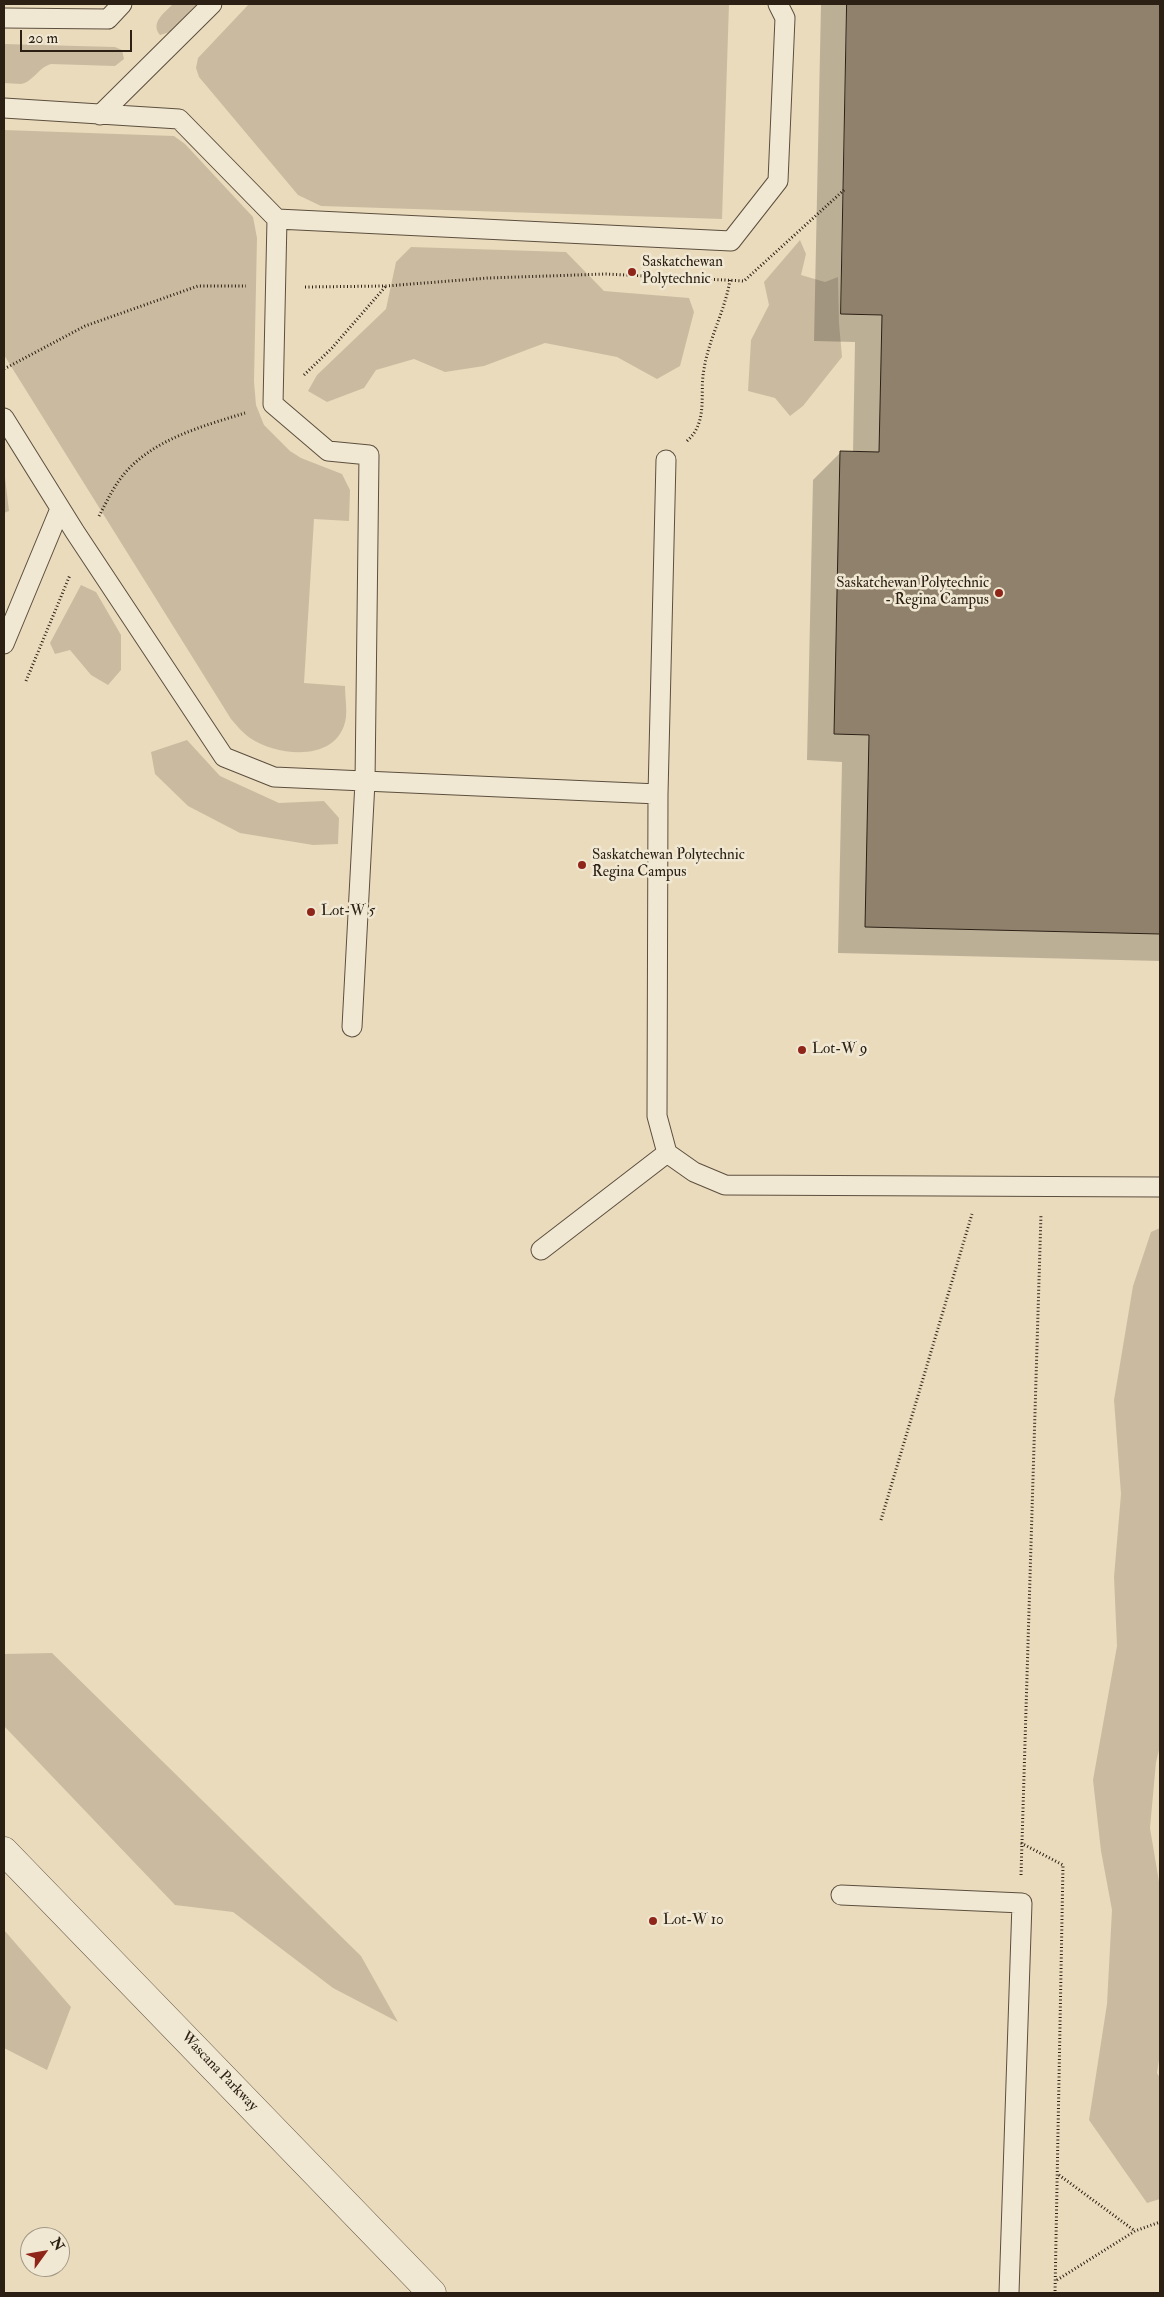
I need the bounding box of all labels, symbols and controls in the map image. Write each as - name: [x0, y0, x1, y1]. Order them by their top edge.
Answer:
- scale bar: [22, 20, 135, 52]
- text: 20 m: [28, 29, 58, 48]
- place label: Saskatchewan Polytechnic: [642, 254, 723, 289]
- marker: Saskatchewan Polytechnic: [626, 266, 638, 278]
- place label: Saskatchewan Polytechnic - Regina Campus: [836, 575, 989, 610]
- marker: Saskatchewan Polytechnic - Regina Campus: [993, 587, 1005, 599]
- place label: Saskatchewan Polytechnic Regina Campus: [592, 847, 745, 882]
- marker: Saskatchewan Polytechnic Regina Campus: [576, 859, 588, 871]
- place label: Lot-W 5: [321, 903, 375, 921]
- marker: Lot-W 5: [305, 906, 317, 918]
- place label: Lot-W 9: [812, 1041, 867, 1059]
- marker: Lot-W 9: [796, 1044, 808, 1056]
- place label: Lot-W 10: [663, 1912, 724, 1930]
- marker: Lot-W 10: [647, 1915, 659, 1927]
- street label: Wascana Parkway: [177, 2029, 261, 2115]
- north arrow: [20, 2227, 70, 2277]
- text: N: [47, 2234, 68, 2254]

